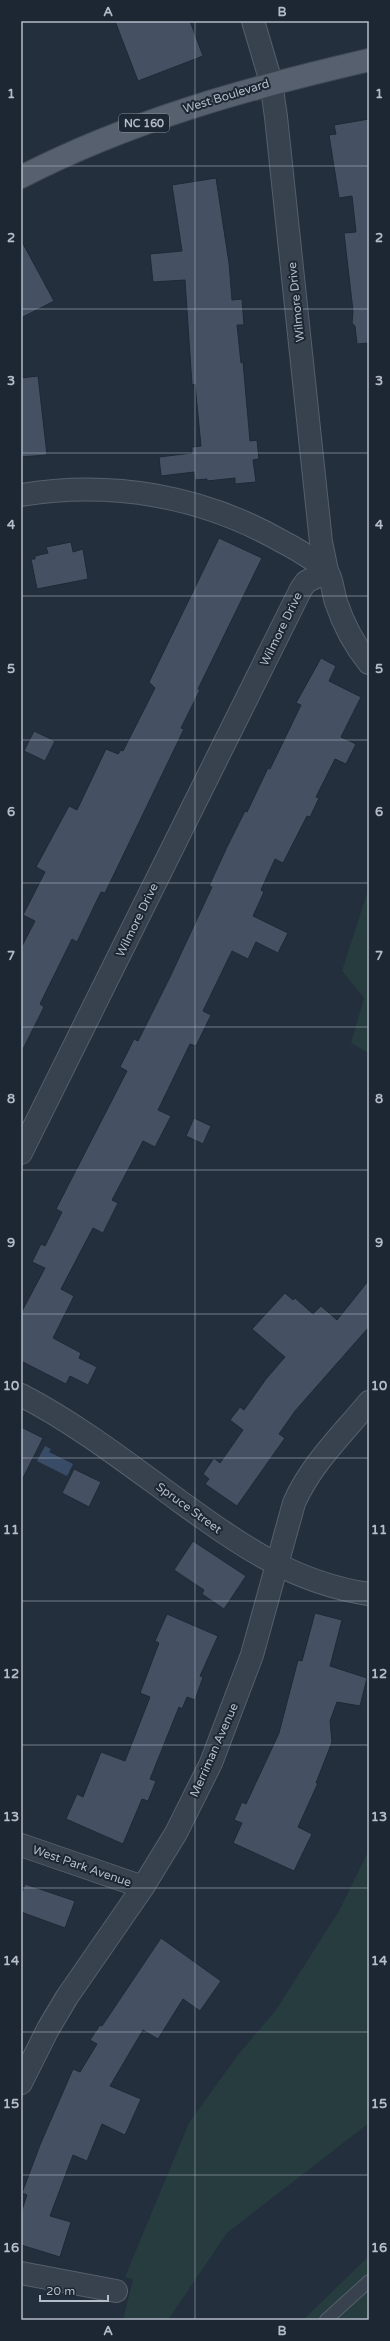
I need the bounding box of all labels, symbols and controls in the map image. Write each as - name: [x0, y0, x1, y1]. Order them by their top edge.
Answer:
- text: A: [103, 4, 113, 20]
- text: B: [277, 4, 287, 20]
- street label: West Boulevard: [181, 76, 271, 116]
- text: 1: [7, 86, 15, 102]
- text: 1: [375, 86, 383, 102]
- road number: NC 160: [119, 114, 169, 132]
- text: 2: [7, 230, 15, 246]
- text: 2: [375, 230, 383, 246]
- street label: Wilmore Drive: [285, 261, 307, 343]
- text: 3: [7, 373, 15, 389]
- text: 3: [375, 373, 383, 389]
- text: 4: [7, 517, 16, 533]
- text: 4: [375, 517, 384, 533]
- street label: Wilmore Drive: [257, 590, 305, 668]
- text: 5: [7, 661, 15, 677]
- text: 5: [375, 661, 383, 677]
- text: 6: [7, 804, 15, 820]
- text: 6: [375, 804, 383, 820]
- street label: Wilmore Drive: [113, 881, 161, 959]
- text: 7: [7, 948, 15, 964]
- text: 7: [375, 948, 383, 964]
- text: 8: [7, 1091, 15, 1107]
- text: 8: [375, 1091, 383, 1107]
- text: 9: [7, 1235, 15, 1251]
- text: 9: [375, 1235, 383, 1251]
- text: 10: [3, 1378, 19, 1394]
- text: 10: [371, 1378, 387, 1394]
- street label: Spruce Street: [154, 1480, 225, 1537]
- text: 11: [3, 1522, 19, 1538]
- text: 11: [371, 1522, 387, 1538]
- text: 12: [3, 1666, 19, 1682]
- text: 12: [371, 1666, 387, 1682]
- street label: Merriman Avenue: [187, 1701, 241, 1799]
- text: 13: [3, 1809, 19, 1825]
- text: 13: [371, 1809, 387, 1825]
- street label: West Park Avenue: [31, 1843, 133, 1890]
- text: 14: [3, 1953, 20, 1969]
- text: 14: [371, 1953, 388, 1969]
- text: 15: [3, 2096, 19, 2112]
- text: 15: [371, 2096, 387, 2112]
- text: 16: [3, 2240, 19, 2256]
- text: 16: [371, 2240, 387, 2256]
- scale bar: [40, 2277, 108, 2303]
- text: 20 m: [46, 2284, 75, 2298]
- text: A: [103, 2323, 113, 2339]
- text: B: [277, 2323, 287, 2339]

